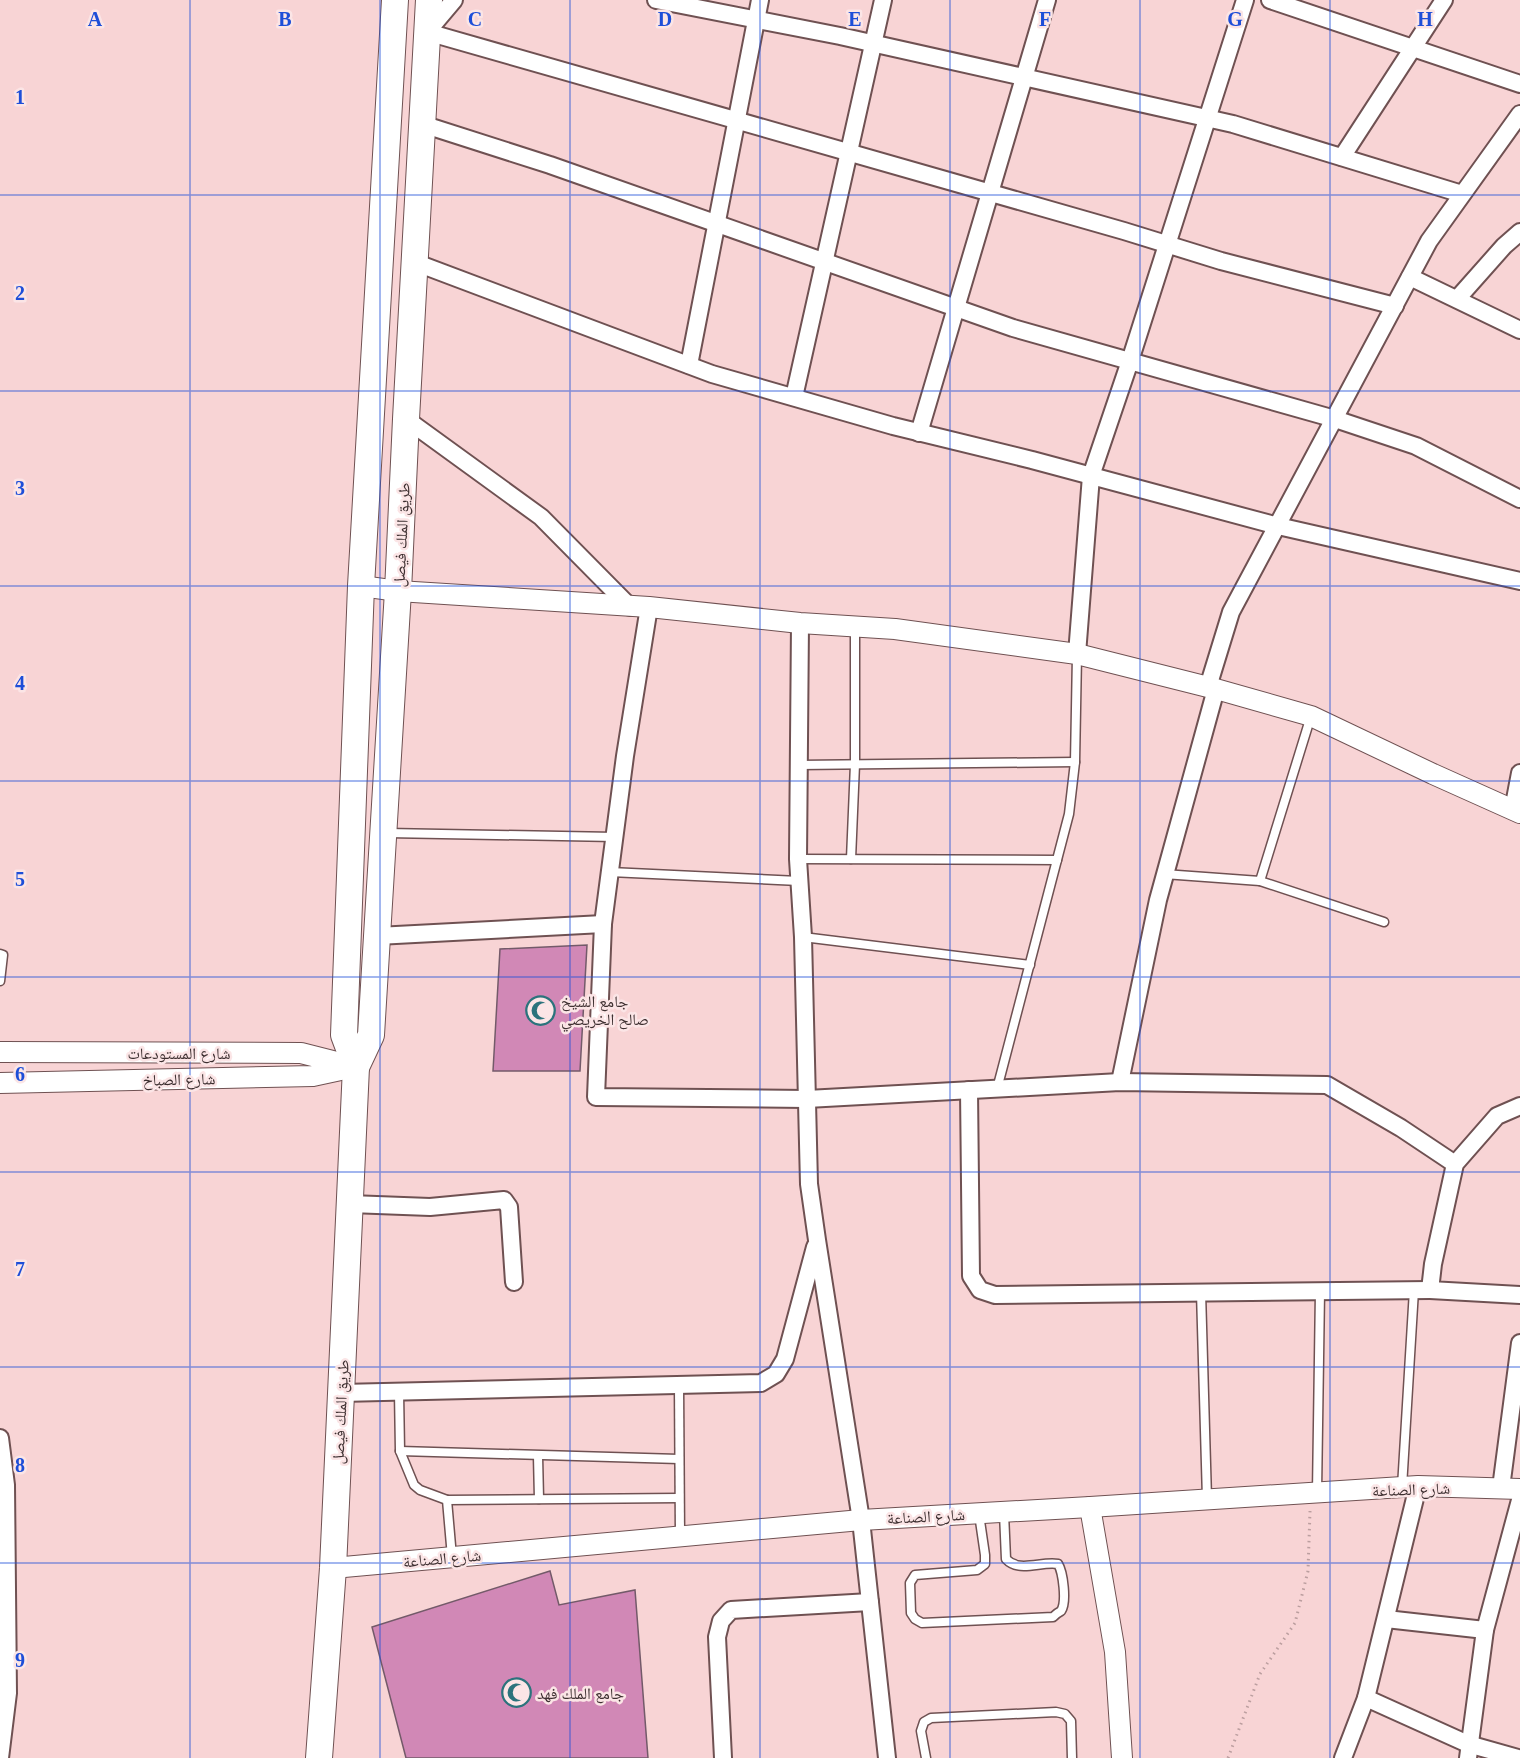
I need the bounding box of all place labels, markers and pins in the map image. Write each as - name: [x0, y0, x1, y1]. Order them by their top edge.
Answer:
- place label: جامع الشيخ صالح الخريصي: [561, 993, 649, 1032]
- mosque icon: جامع الشيخ صالح الخريصي: [524, 994, 556, 1026]
- mosque icon: جامع الملك فهد: [500, 1677, 532, 1709]
- place label: جامع الملك فهد: [537, 1685, 624, 1704]

